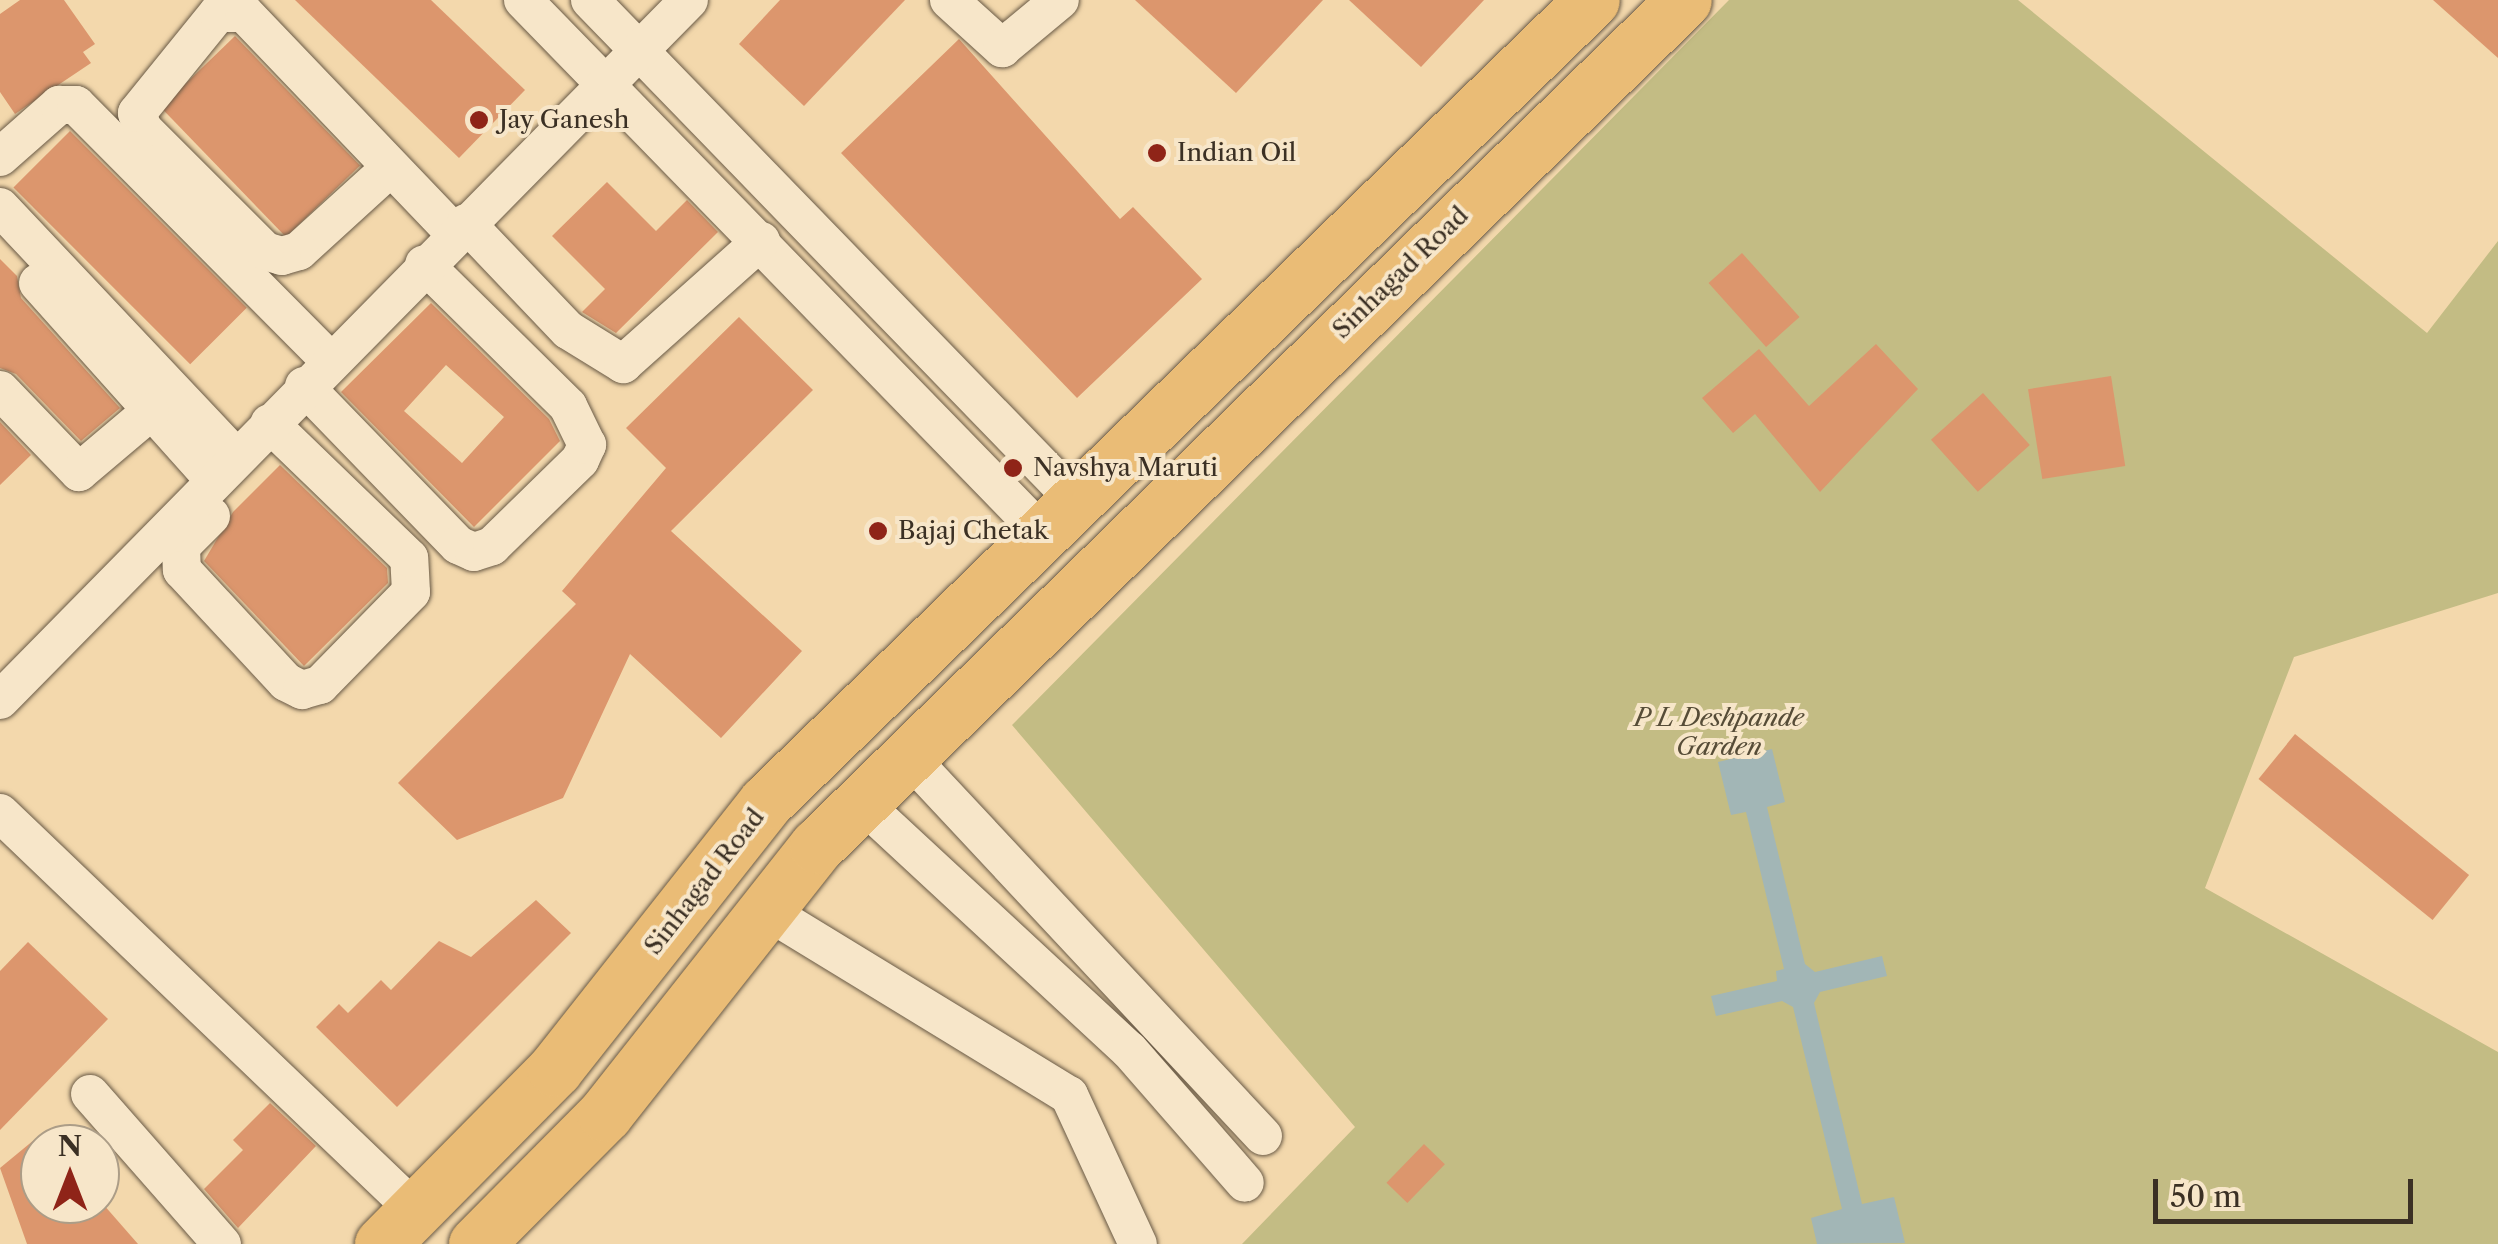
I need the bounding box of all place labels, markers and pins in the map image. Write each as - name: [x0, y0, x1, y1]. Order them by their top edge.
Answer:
- place label: Jay Ganesh: [499, 105, 630, 135]
- marker: Jay Ganesh: [468, 109, 490, 131]
- place label: Indian Oil: [1177, 138, 1296, 168]
- marker: Indian Oil: [1146, 142, 1168, 164]
- place label: Navshya Maruti: [1033, 453, 1218, 483]
- marker: Navshya Maruti: [1002, 457, 1024, 479]
- place label: Bajaj Chetak: [898, 516, 1048, 546]
- marker: Bajaj Chetak: [867, 520, 889, 542]

